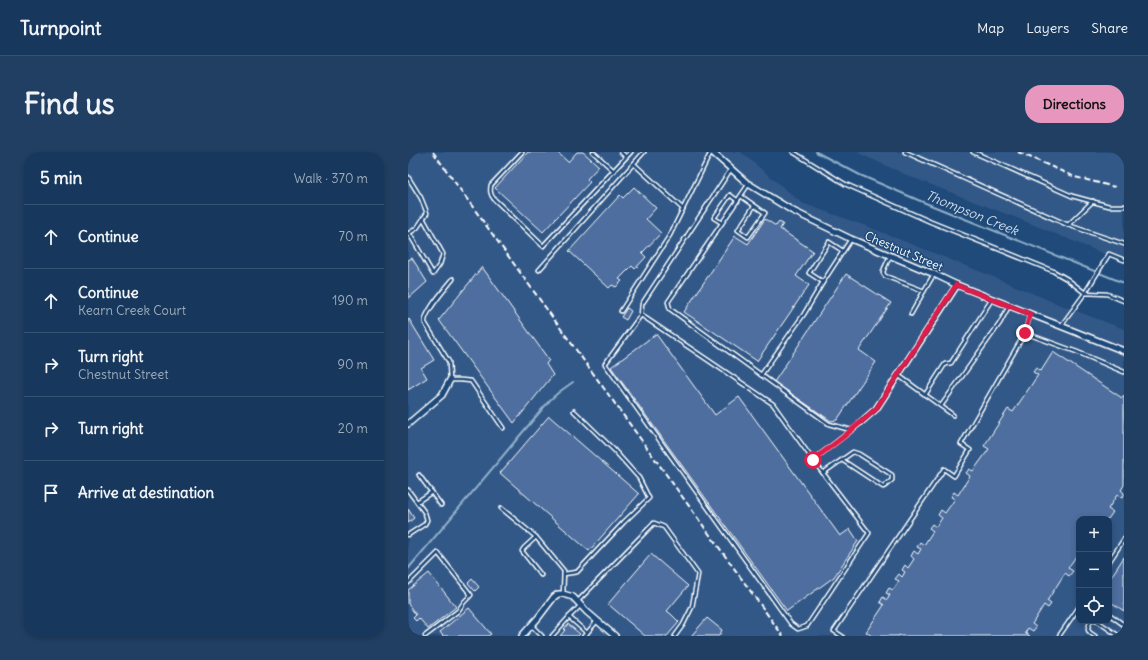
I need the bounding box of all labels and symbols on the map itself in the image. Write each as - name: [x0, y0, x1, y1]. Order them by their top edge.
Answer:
- water label: Thompson Creek: [923, 187, 1022, 240]
- street label: Chestnut Street: [863, 228, 945, 274]
- route end: [1016, 324, 1034, 342]
- route start: [804, 451, 822, 469]

